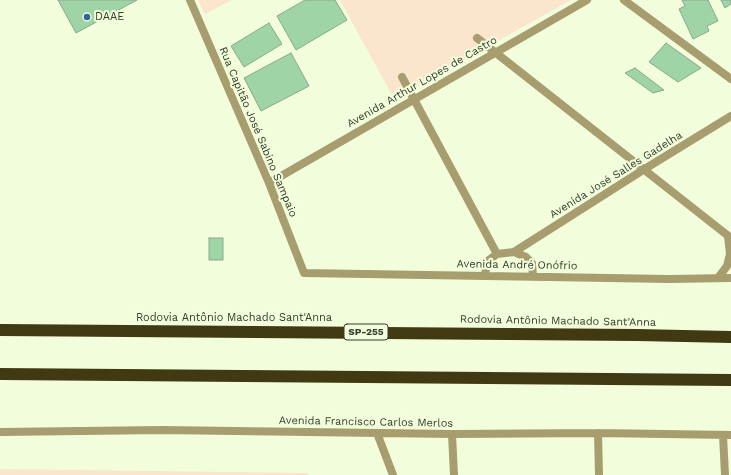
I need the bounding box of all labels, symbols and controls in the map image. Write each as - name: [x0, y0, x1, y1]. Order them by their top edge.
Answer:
- place label: DAAE: [95, 10, 124, 24]
- marker: DAAE: [82, 12, 92, 22]
- street label: Avenida Arthur Lopes de Castro: [345, 33, 499, 131]
- street label: Rua Capitão José Sabino Sampaio: [216, 45, 300, 219]
- street label: Avenida José Salles Gadelha: [547, 129, 685, 221]
- street label: Avenida André Onófrio: [457, 257, 577, 273]
- street label: Rodovia Antônio Machado Sant'Anna: [136, 311, 332, 325]
- street label: Rodovia Antônio Machado Sant'Anna: [460, 313, 656, 329]
- road number: SP-255: [344, 324, 388, 340]
- street label: Avenida Francisco Carlos Merlos: [279, 414, 453, 430]

